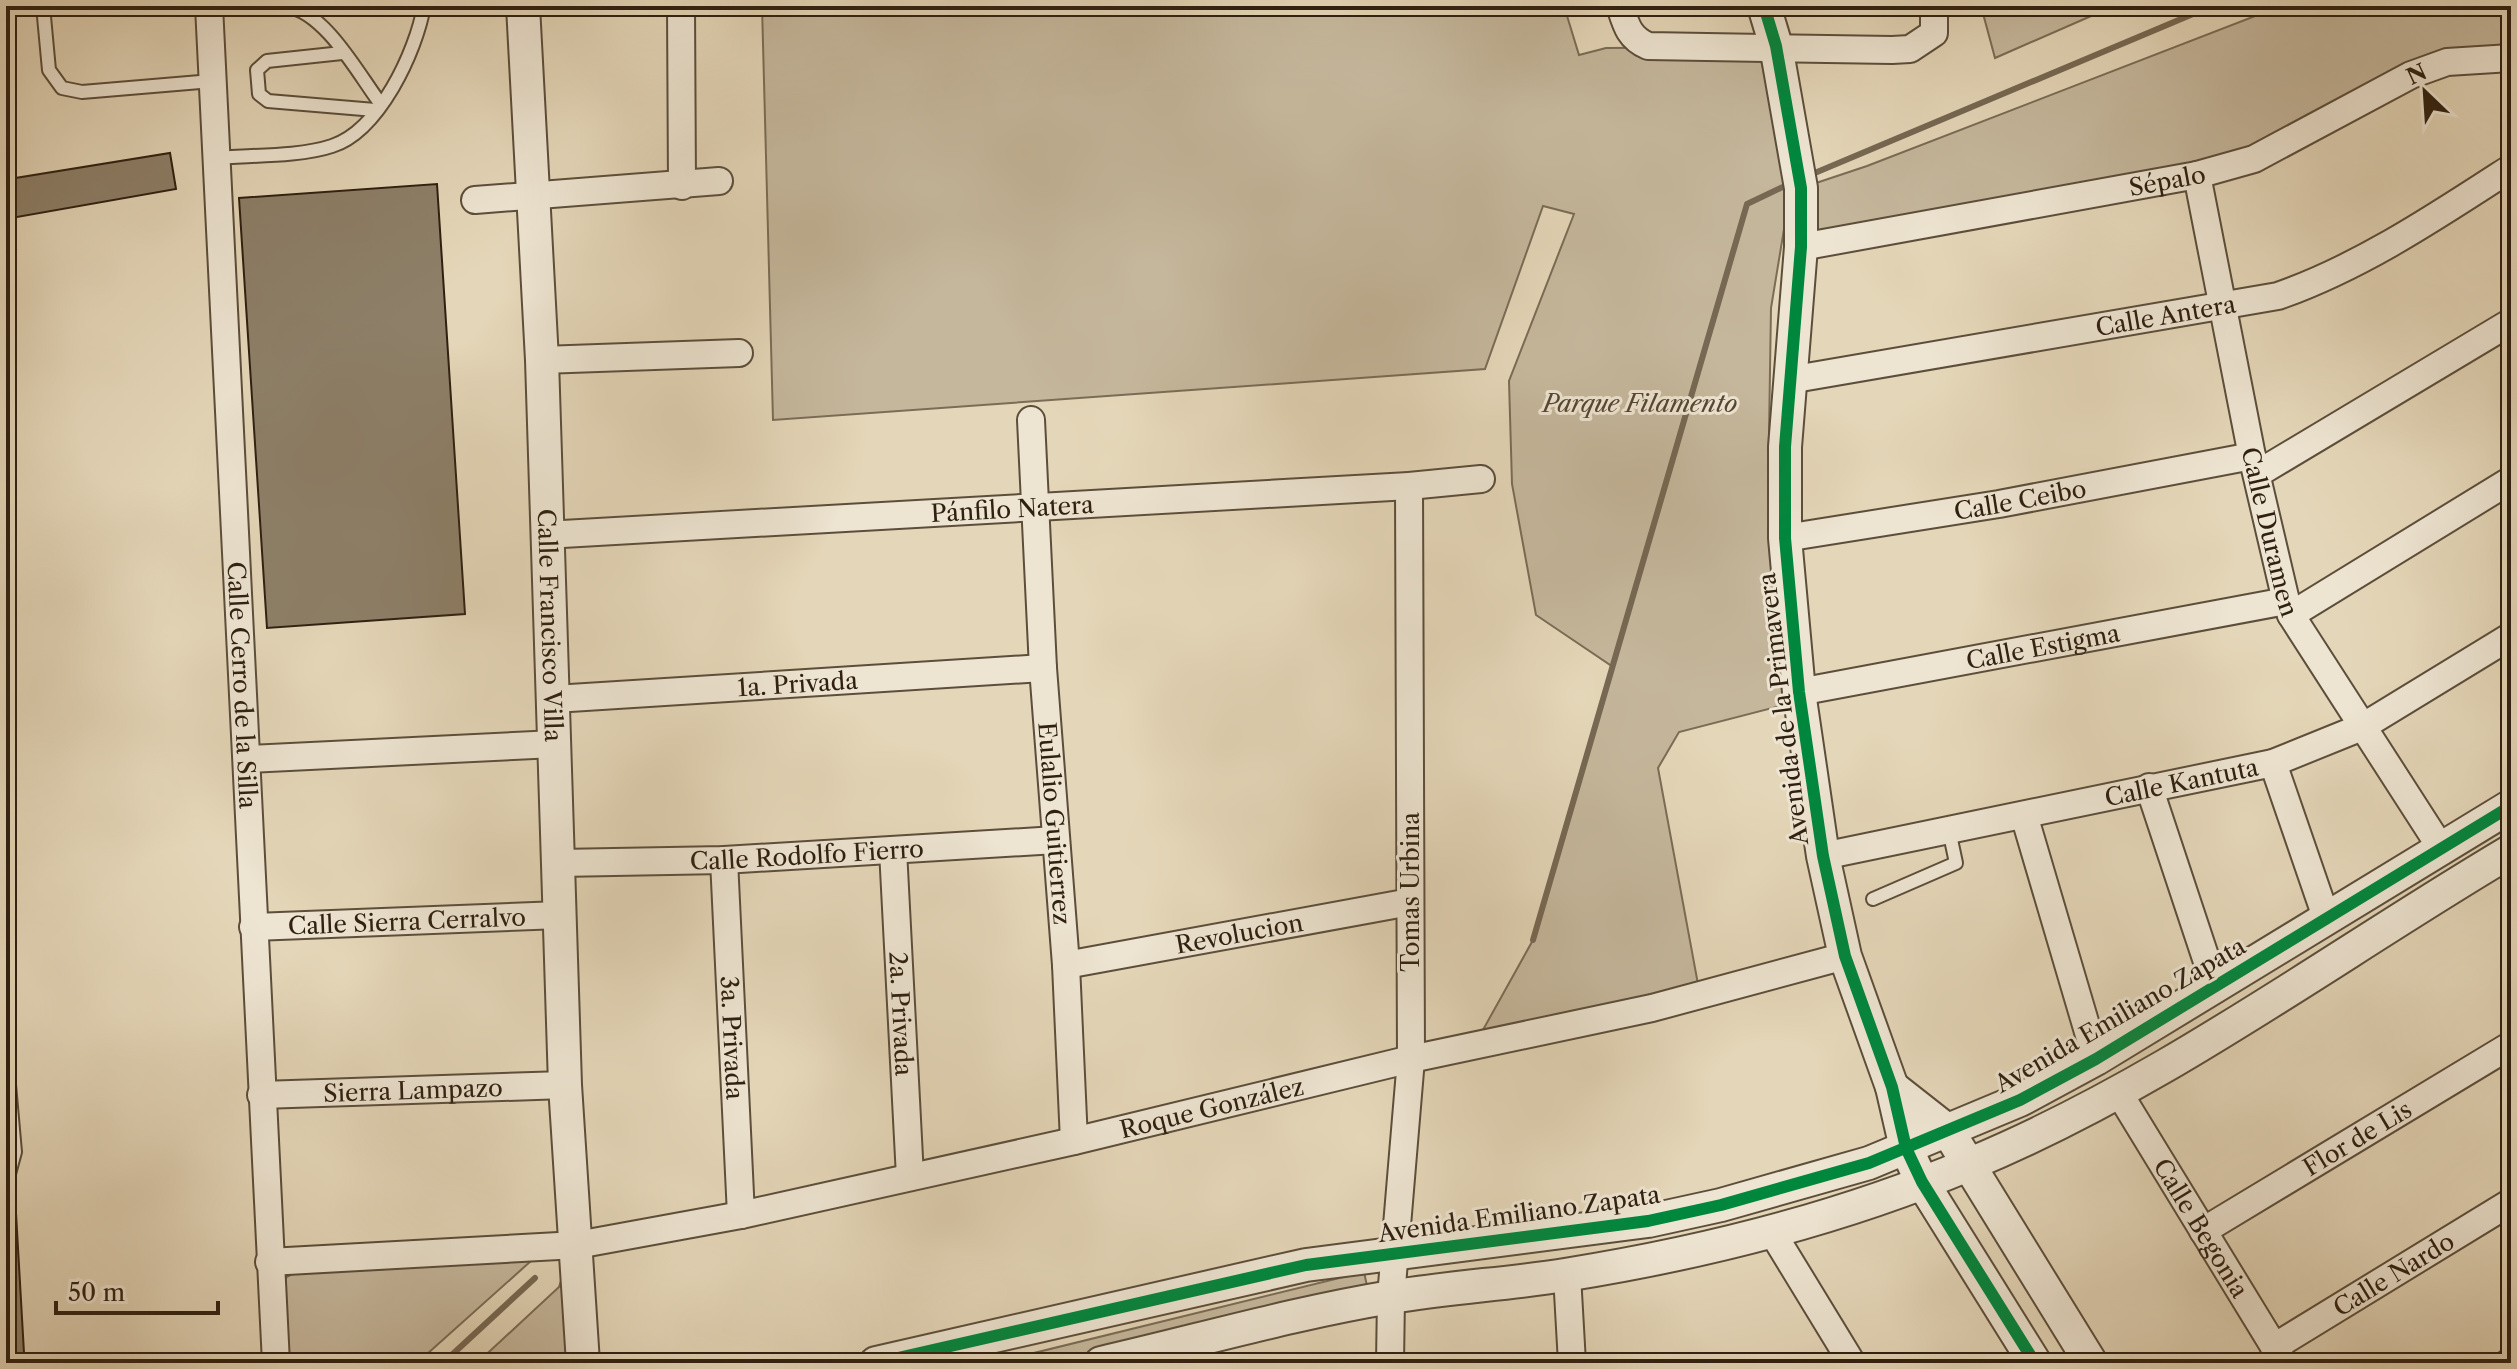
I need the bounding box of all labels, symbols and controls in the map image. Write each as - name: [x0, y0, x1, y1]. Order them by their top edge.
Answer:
- north arrow: [2385, 52, 2465, 132]
- text: N: [2402, 58, 2431, 91]
- street label: Sépalo: [2126, 159, 2209, 202]
- street label: Calle Antera: [2093, 289, 2238, 342]
- park label: Parque Filamento: [1541, 389, 1737, 418]
- street label: Calle Duramen: [2236, 444, 2305, 620]
- street label: Calle Ceibo: [1952, 473, 2088, 525]
- street label: Pánfilo Natera: [930, 489, 1095, 528]
- street label: Calle Francisco Villa: [532, 508, 569, 743]
- street label: Calle Cerro de la Silla: [222, 561, 263, 810]
- street label: Avenida de la Primavera: [1752, 571, 1814, 848]
- street label: Calle Estigma: [1964, 618, 2122, 675]
- street label: 1a. Privada: [736, 665, 859, 702]
- street label: Eulalio Guitierrez: [1033, 721, 1077, 926]
- street label: Calle Kantuta: [2102, 752, 2261, 812]
- street label: Tomas Urbina: [1396, 812, 1425, 972]
- street label: Calle Rodolfo Fierro: [690, 833, 925, 875]
- street label: Calle Sierra Cerralvo: [287, 902, 526, 940]
- street label: Revolucion: [1173, 907, 1305, 959]
- street label: Avenida Emiliano Zapata: [1989, 931, 2251, 1099]
- street label: 2a. Privada: [884, 951, 919, 1077]
- street label: 3a. Privada: [715, 975, 750, 1101]
- street label: Roque González: [1117, 1071, 1307, 1144]
- street label: Sierra Lampazo: [323, 1073, 503, 1107]
- street label: Flor de Lis: [2298, 1094, 2417, 1182]
- street label: Calle Begonia: [2148, 1153, 2255, 1303]
- street label: Avenida Emiliano Zapata: [1375, 1180, 1662, 1248]
- street label: Calle Nardo: [2328, 1226, 2459, 1322]
- scale bar: [56, 1265, 218, 1315]
- text: 50 m: [68, 1278, 125, 1307]

